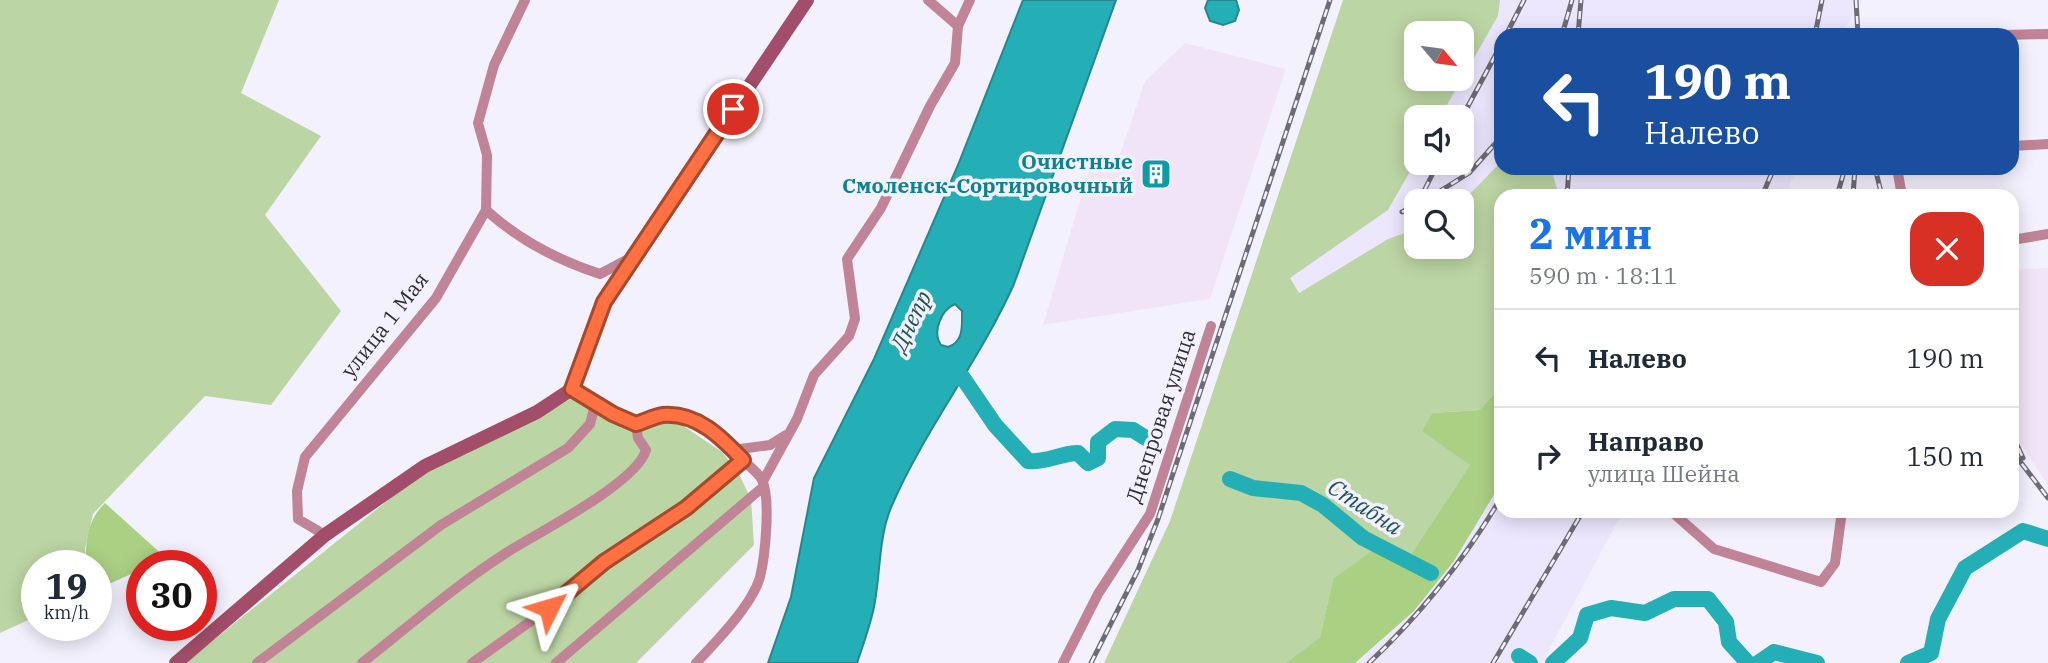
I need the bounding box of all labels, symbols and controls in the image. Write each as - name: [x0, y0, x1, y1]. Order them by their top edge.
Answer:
- north arrow: [1404, 21, 1474, 91]
- map controls: [1404, 21, 1474, 259]
- text: 190 m: [1644, 49, 1791, 112]
- icon: left: [1529, 56, 1620, 147]
- pin: [703, 79, 763, 139]
- icon: arrive: [714, 90, 752, 128]
- button: sound: [1404, 105, 1474, 175]
- text: Налево: [1644, 111, 1760, 153]
- place label: Очистные Смоленск-Сортировочный: [842, 147, 1133, 199]
- building icon: Очистные Смоленск-Сортировочный: [1139, 157, 1173, 191]
- button: search: [1404, 189, 1474, 259]
- text: 2 мин: [1529, 206, 1652, 261]
- button: close: [1910, 212, 1984, 286]
- text: 590 m · 18:11: [1529, 260, 1678, 290]
- street label: улица 1 Мая: [334, 266, 434, 383]
- water label: Днепр: [882, 285, 938, 358]
- street label: Днепровая улица: [1119, 325, 1201, 506]
- icon: left: [1529, 339, 1567, 377]
- text: Налево: [1588, 341, 1687, 375]
- text: 190 m: [1906, 341, 1984, 375]
- text: Направо: [1588, 424, 1704, 458]
- icon: right: [1529, 437, 1567, 475]
- text: 150 m: [1906, 439, 1984, 473]
- text: улица Шейна: [1588, 458, 1740, 488]
- water label: Стабна: [1323, 471, 1409, 541]
- speed limit sign: 30: [126, 550, 217, 641]
- text: 19: [45, 563, 88, 609]
- position arrow: [512, 571, 586, 645]
- text: km/h: [44, 601, 89, 624]

